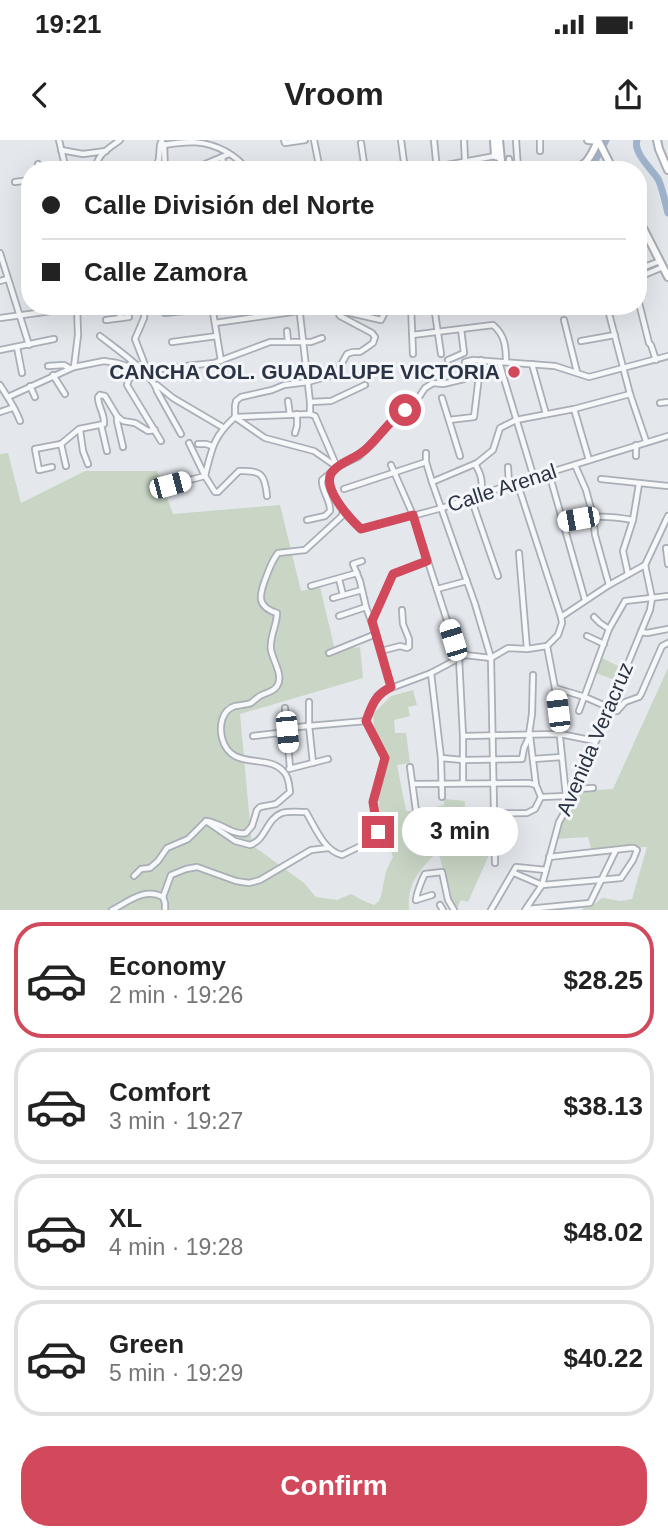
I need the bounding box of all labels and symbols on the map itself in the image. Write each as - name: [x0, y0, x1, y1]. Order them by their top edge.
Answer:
- place label: CANCHA COL. GUADALUPE VICTORIA: [109, 360, 500, 383]
- marker: CANCHA COL. GUADALUPE VICTORIA: [506, 364, 522, 380]
- route start: [389, 394, 421, 426]
- street label: Calle Arenal: [444, 459, 559, 516]
- car: [147, 469, 194, 501]
- car: [556, 505, 601, 533]
- car: [437, 617, 470, 663]
- street label: Avenida Veracruz: [552, 659, 637, 819]
- car: [546, 689, 571, 733]
- car: [275, 710, 300, 754]
- callout: 3 min: [402, 808, 518, 856]
- route end: [362, 816, 394, 848]

